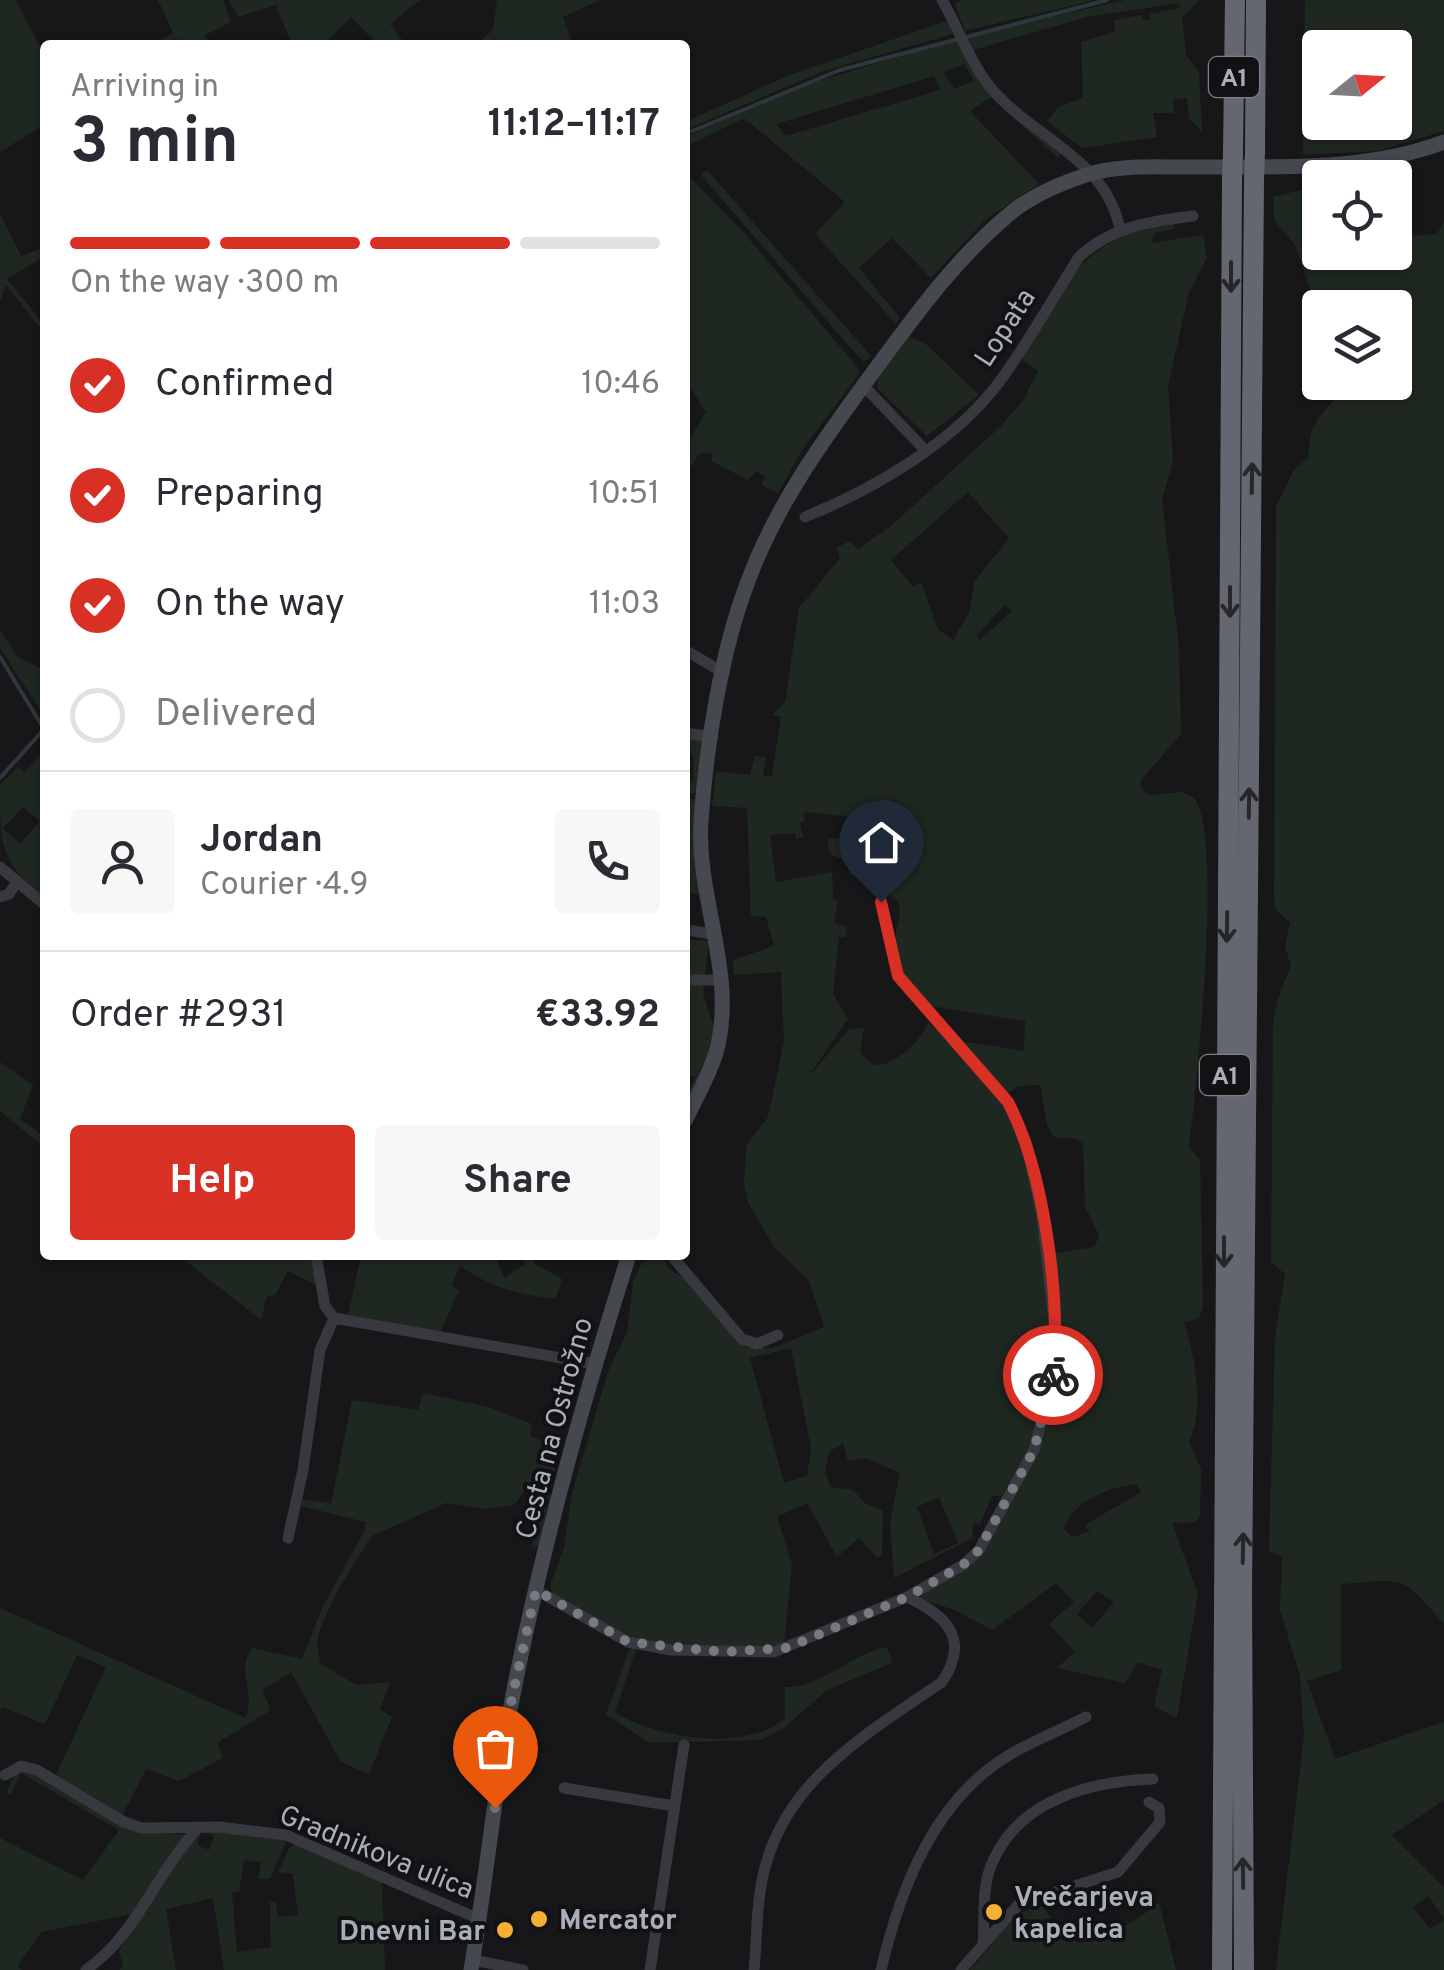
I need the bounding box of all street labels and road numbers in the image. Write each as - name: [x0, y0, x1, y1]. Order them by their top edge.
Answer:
- road number: A1: [1209, 57, 1259, 97]
- street label: Lopata: [968, 282, 1045, 375]
- road number: A1: [1200, 1055, 1250, 1095]
- street label: Cesta na Ostrožno: [509, 1314, 603, 1544]
- street label: Gradnikova ulica: [273, 1798, 478, 1909]

